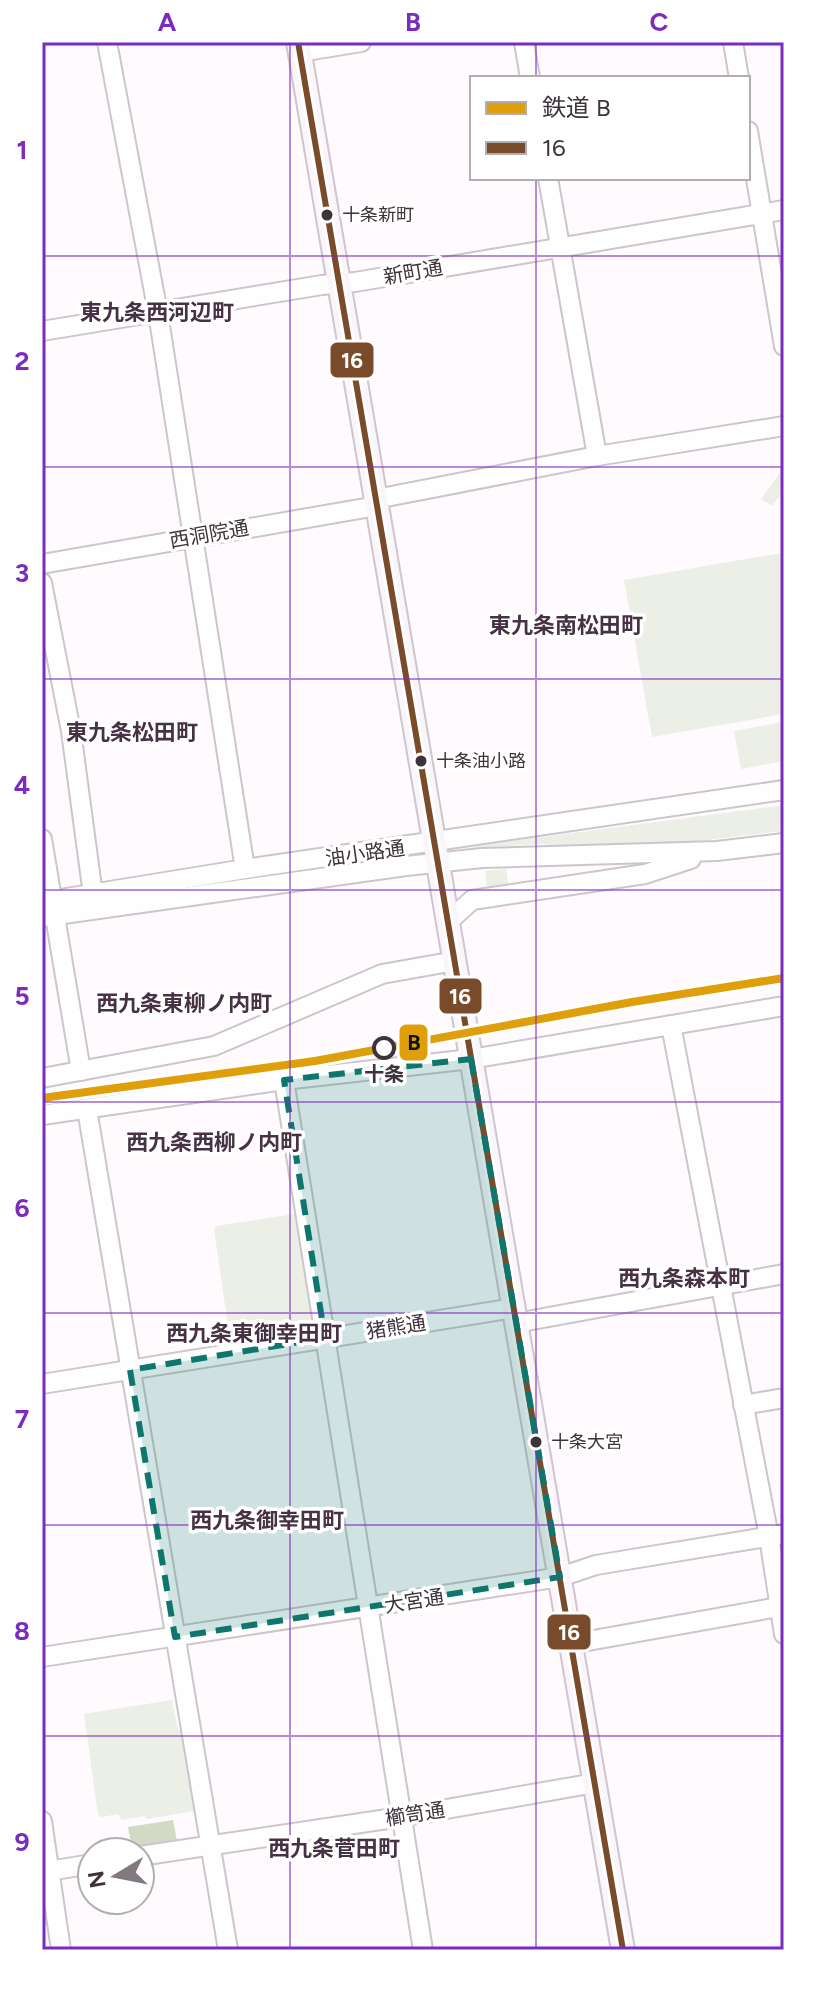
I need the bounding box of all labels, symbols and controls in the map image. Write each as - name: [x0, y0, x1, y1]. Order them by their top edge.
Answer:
- text: A: [158, 6, 177, 38]
- text: B: [405, 6, 421, 38]
- text: C: [650, 6, 669, 38]
- legend: [470, 76, 750, 180]
- text: 鉄道 B: [542, 93, 611, 122]
- text: 16: [542, 133, 566, 162]
- text: 1: [17, 134, 27, 166]
- place label: 十条新町: [342, 204, 414, 226]
- marker: 十条新町: [319, 207, 335, 223]
- street label: 新町通: [381, 255, 445, 289]
- district label: 東九条西河辺町: [80, 299, 234, 326]
- line badge: 16: [329, 341, 375, 379]
- text: 2: [14, 345, 30, 377]
- text: 16: [341, 347, 363, 374]
- street label: 西洞院通: [168, 515, 250, 553]
- text: 3: [15, 557, 29, 589]
- district label: 東九条南松田町: [489, 612, 643, 639]
- district label: 東九条松田町: [66, 719, 198, 746]
- place label: 十条油小路: [436, 750, 526, 772]
- marker: 十条油小路: [413, 753, 429, 769]
- text: 4: [14, 769, 30, 801]
- street label: 油小路通: [324, 836, 406, 870]
- line badge: 16: [438, 977, 483, 1015]
- text: 5: [14, 980, 30, 1012]
- text: 16: [449, 983, 471, 1010]
- district label: 西九条東柳ノ内町: [96, 990, 272, 1017]
- line badge: B: [398, 1023, 429, 1062]
- text: B: [407, 1029, 421, 1056]
- marker: 十条: [373, 1037, 395, 1059]
- place label: 十条: [364, 1062, 404, 1086]
- district label: 西九条西柳ノ内町: [126, 1129, 302, 1156]
- text: 6: [14, 1192, 30, 1224]
- district label: 西九条森本町: [618, 1265, 750, 1292]
- street label: 猪熊通: [364, 1310, 428, 1344]
- district label: 西九条東御幸田町: [166, 1320, 342, 1347]
- text: 7: [15, 1403, 29, 1435]
- place label: 十条大宮: [551, 1431, 623, 1453]
- marker: 十条大宮: [528, 1434, 544, 1450]
- district label: 西九条御幸田町: [190, 1507, 344, 1534]
- street label: 大宮通: [382, 1584, 446, 1618]
- line badge: 16: [546, 1613, 592, 1651]
- text: 8: [14, 1615, 30, 1647]
- text: 16: [558, 1619, 580, 1646]
- street label: 櫛笥通: [383, 1797, 447, 1831]
- text: 9: [14, 1826, 30, 1858]
- district label: 西九条菅田町: [268, 1835, 400, 1862]
- north arrow: [76, 1836, 156, 1916]
- text: N: [82, 1869, 112, 1890]

